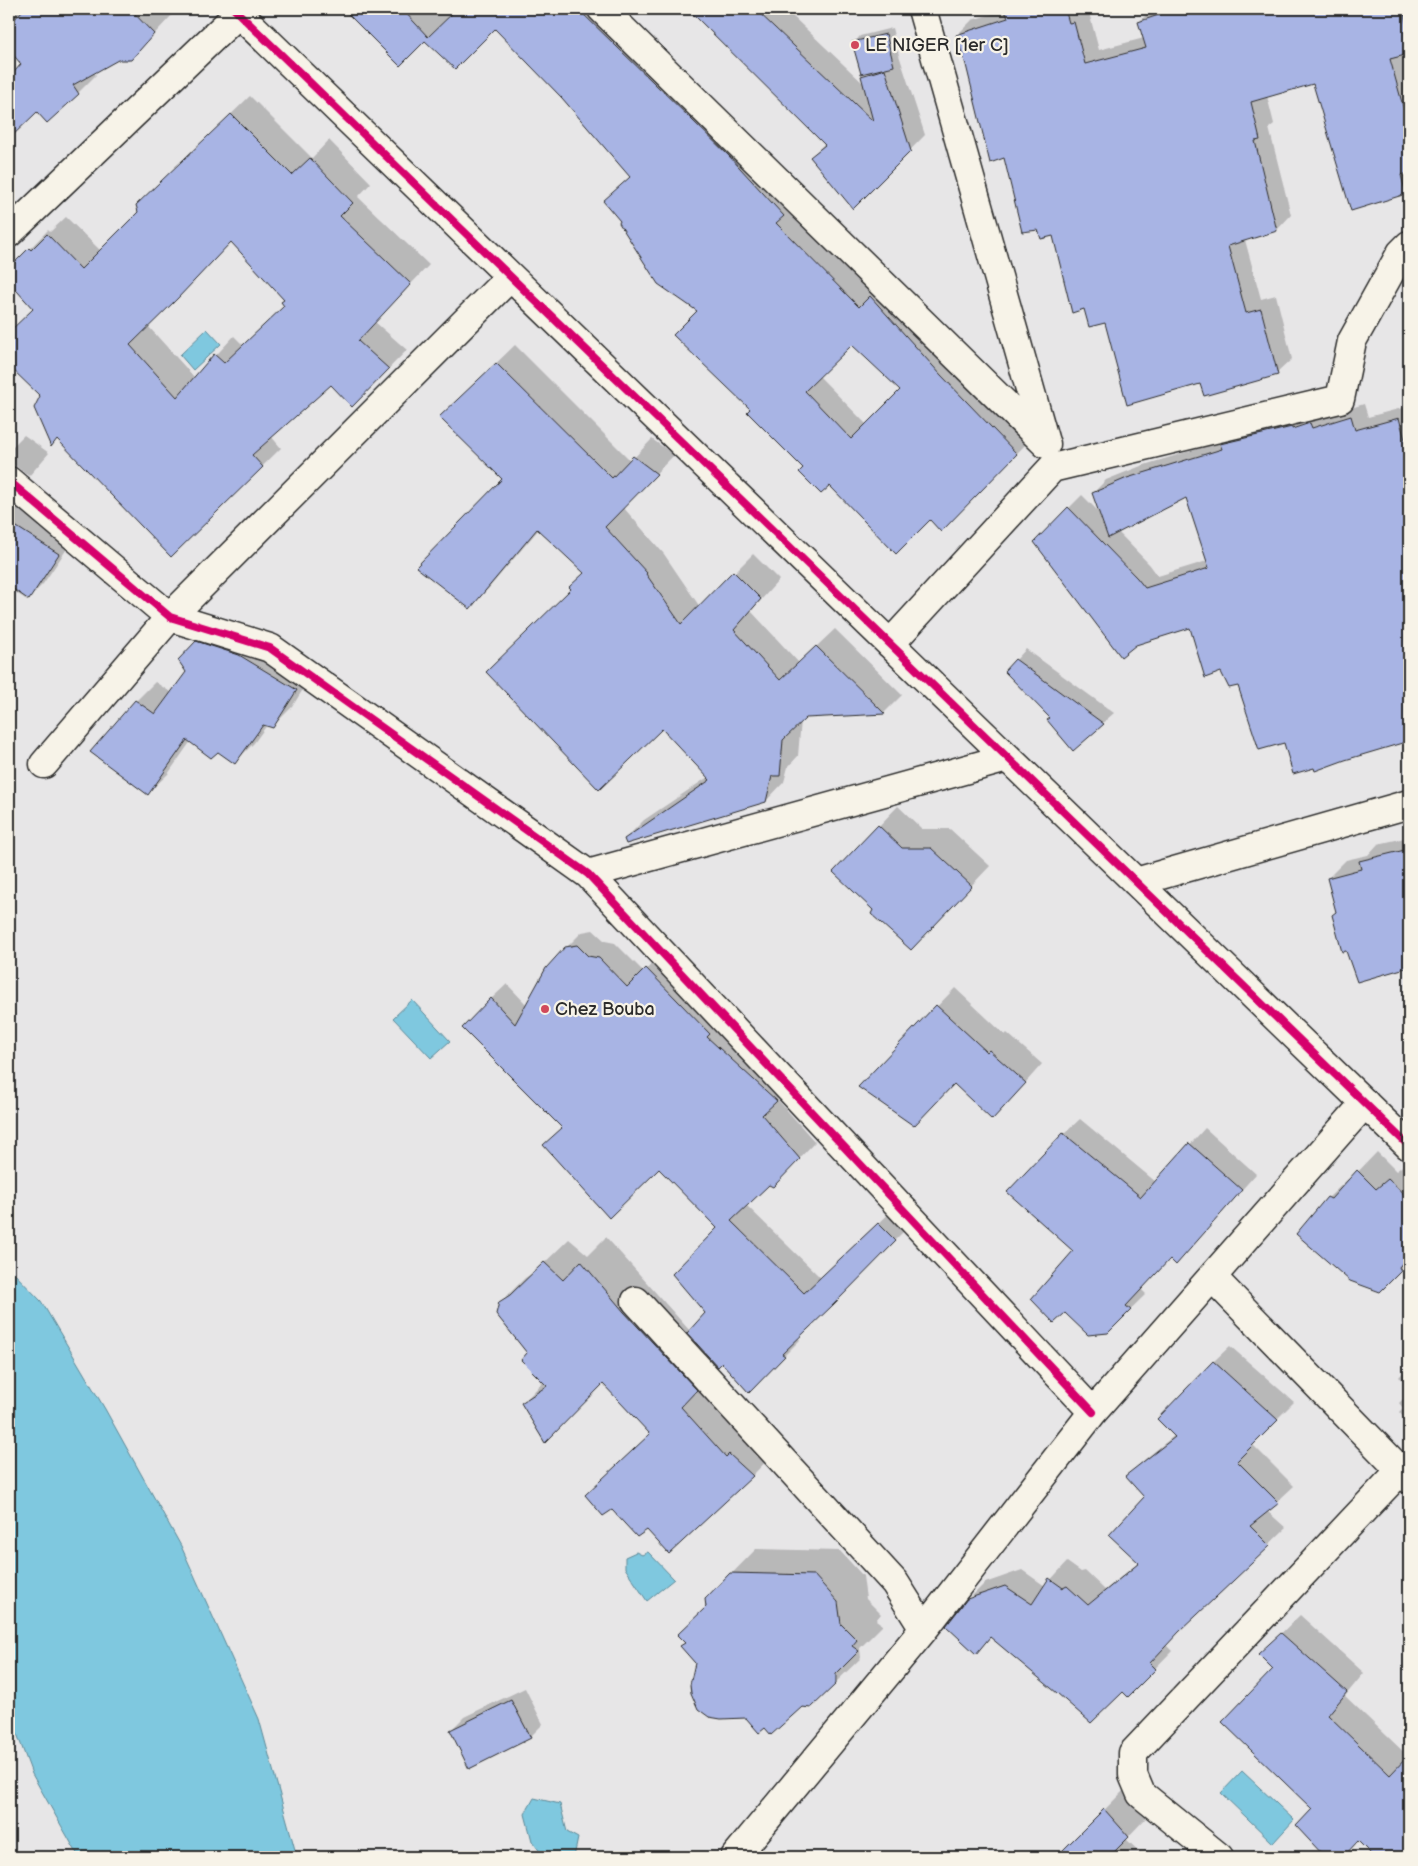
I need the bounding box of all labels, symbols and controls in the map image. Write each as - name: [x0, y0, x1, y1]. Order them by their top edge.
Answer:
- place label: LE NIGER [1er C]: [865, 35, 1009, 56]
- marker: LE NIGER [1er C]: [849, 39, 861, 51]
- place label: Chez Bouba: [555, 999, 655, 1020]
- marker: Chez Bouba: [539, 1003, 551, 1015]

